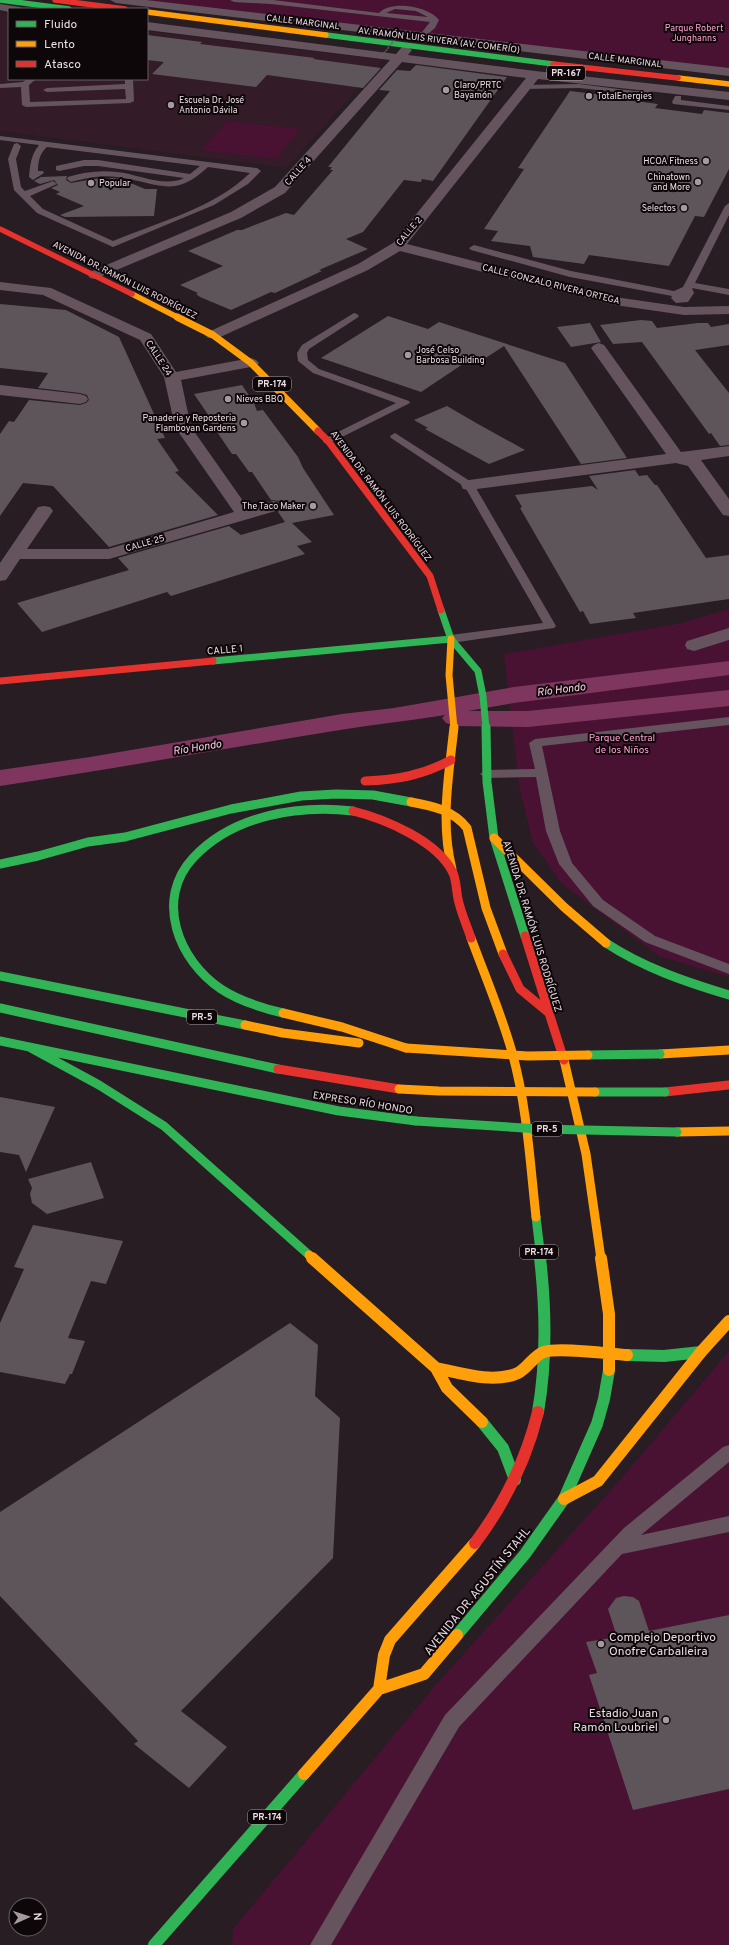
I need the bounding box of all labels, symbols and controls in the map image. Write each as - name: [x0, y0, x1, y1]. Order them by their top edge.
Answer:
- legend: [8, 8, 148, 80]
- street label: CALLE MARGINAL: [266, 13, 340, 32]
- text: Fluido: [44, 17, 77, 33]
- park label: Parque Robert Junghanns: [665, 23, 723, 44]
- street label: AV. RAMÓN LUIS RIVERA (AV. COMERÍO): [357, 24, 521, 56]
- text: Lento: [44, 37, 75, 53]
- street label: CALLE MARGINAL: [588, 51, 662, 70]
- text: Atasco: [44, 57, 81, 73]
- road number: PR-167: [547, 66, 585, 80]
- place label: Claro/PRTC Bayamón: [454, 80, 502, 101]
- marker: Claro/PRTC Bayamón: [441, 85, 451, 95]
- marker: TotalEnergies: [584, 91, 594, 101]
- place label: TotalEnergies: [597, 91, 652, 102]
- place label: Escuela Dr. José Antonio Dávila: [179, 95, 244, 116]
- marker: Escuela Dr. José Antonio Dávila: [166, 100, 176, 110]
- street label: CALLE 4: [283, 154, 314, 188]
- place label: HCOA Fitness: [643, 156, 698, 167]
- marker: HCOA Fitness: [701, 156, 711, 166]
- place label: Chinatown and More: [647, 172, 690, 193]
- marker: Chinatown and More: [693, 177, 703, 187]
- marker: Popular: [86, 178, 96, 188]
- place label: Popular: [99, 178, 131, 189]
- place label: Selectos: [642, 203, 676, 214]
- marker: Selectos: [679, 203, 689, 213]
- street label: CALLE 2: [394, 215, 425, 248]
- street label: AVENIDA DR. RAMÓN LUIS RODRÍGUEZ: [51, 238, 199, 322]
- street label: CALLE GONZALO RIVERA ORTEGA: [481, 262, 621, 307]
- street label: CALLE 24: [143, 338, 174, 378]
- place label: José Celso Barbosa Building: [416, 345, 485, 366]
- marker: José Celso Barbosa Building: [403, 350, 413, 360]
- road number: PR-174: [253, 377, 291, 391]
- marker: Nieves BBQ: [223, 394, 233, 404]
- place label: Nieves BBQ: [236, 394, 283, 405]
- place label: Panaderia y Reposteria Flamboyan Gardens: [143, 413, 236, 434]
- marker: Panaderia y Reposteria Flamboyan Gardens: [239, 418, 249, 428]
- street label: AVENIDA DR. RAMÓN LUIS RODRÍGUEZ: [328, 428, 434, 564]
- place label: The Taco Maker: [242, 501, 305, 512]
- marker: The Taco Maker: [308, 501, 318, 511]
- street label: CALLE 25: [124, 533, 166, 554]
- street label: CALLE 1: [207, 642, 244, 659]
- water label: Río Hondo: [536, 680, 586, 700]
- park label: Parque Central de los Niños: [589, 732, 655, 757]
- water label: Río Hondo: [172, 737, 223, 759]
- street label: AVENIDA DR. RAMÓN LUIS RODRÍGUEZ: [499, 839, 564, 1014]
- road number: PR-5: [187, 1010, 217, 1024]
- street label: EXPRESO RÍO HONDO: [312, 1089, 414, 1118]
- road number: PR-5: [532, 1122, 562, 1136]
- road number: PR-174: [520, 1245, 558, 1259]
- street label: AVENIDA DR. AGUSTÍN STAHL: [421, 1524, 535, 1659]
- place label: Complejo Deportivo Onofre Carballeira: [609, 1630, 716, 1660]
- marker: Complejo Deportivo Onofre Carballeira: [596, 1639, 606, 1649]
- place label: Estadio Juan Ramón Loubriel: [573, 1706, 658, 1736]
- marker: Estadio Juan Ramón Loubriel: [661, 1715, 671, 1725]
- road number: PR-174: [248, 1810, 286, 1824]
- north arrow: [8, 1897, 48, 1937]
- text: N: [30, 1912, 44, 1921]

